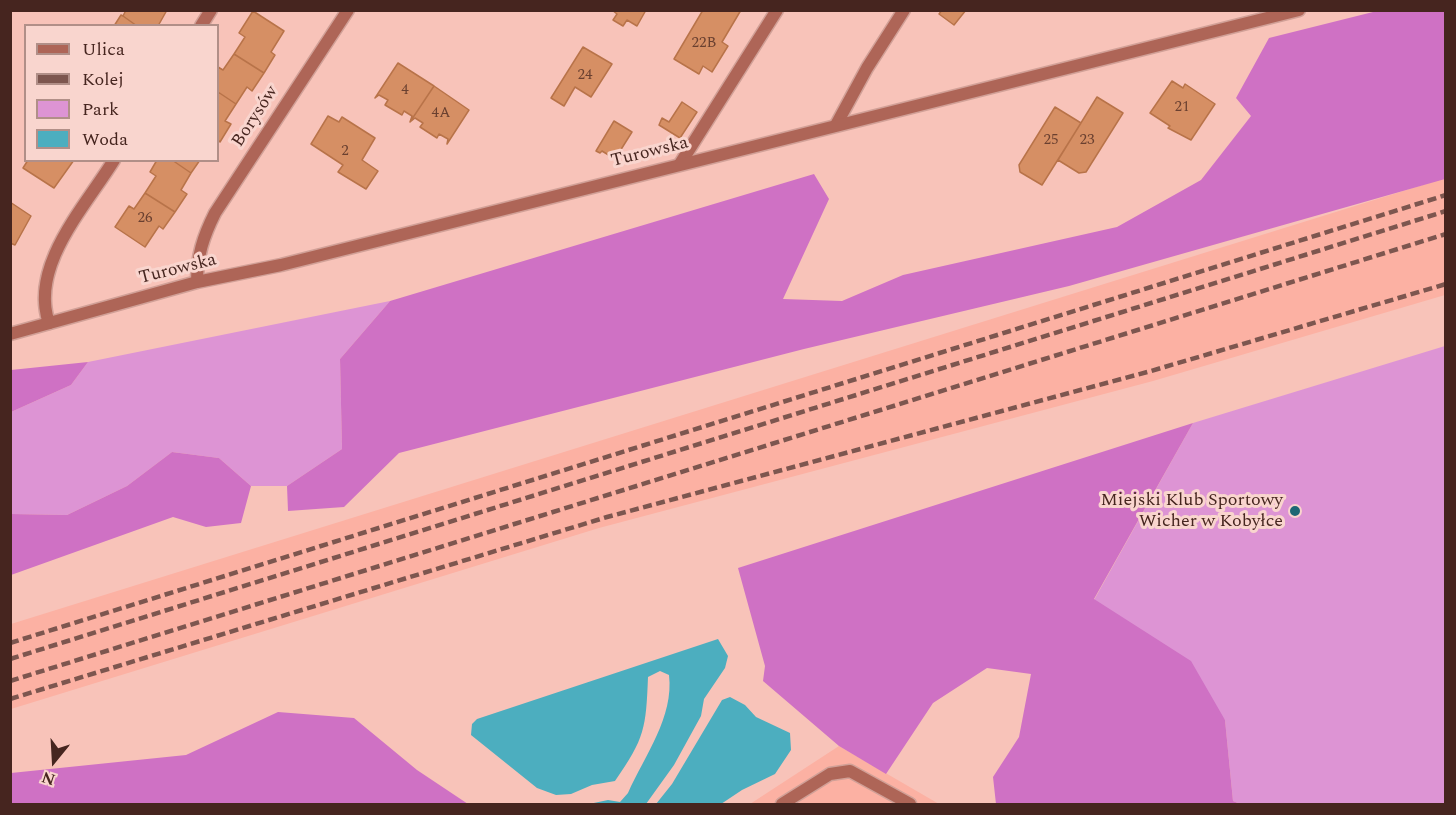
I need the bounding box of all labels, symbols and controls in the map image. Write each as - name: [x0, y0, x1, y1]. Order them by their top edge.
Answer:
- legend: [24, 24, 219, 162]
- house number: 22B: [692, 35, 716, 53]
- text: Ulica: [82, 36, 125, 63]
- text: Kolej: [82, 66, 124, 93]
- house number: 24: [578, 67, 592, 85]
- street label: Borysów: [228, 82, 284, 152]
- house number: 4: [401, 82, 409, 100]
- text: Park: [82, 96, 119, 123]
- house number: 21: [1175, 99, 1189, 117]
- house number: 4A: [432, 105, 450, 123]
- text: Woda: [82, 126, 128, 153]
- house number: 25: [1044, 132, 1058, 150]
- house number: 23: [1080, 132, 1094, 150]
- street label: Turowska: [609, 133, 691, 173]
- house number: 2: [341, 143, 349, 161]
- house number: 26: [138, 210, 152, 228]
- street label: Turowska: [137, 250, 219, 290]
- place label: Miejski Klub Sportowy Wicher w Kobyłce: [1101, 490, 1283, 532]
- marker: Miejski Klub Sportowy Wicher w Kobyłce: [1288, 504, 1302, 518]
- north arrow: [24, 731, 84, 791]
- text: N: [39, 765, 58, 792]

